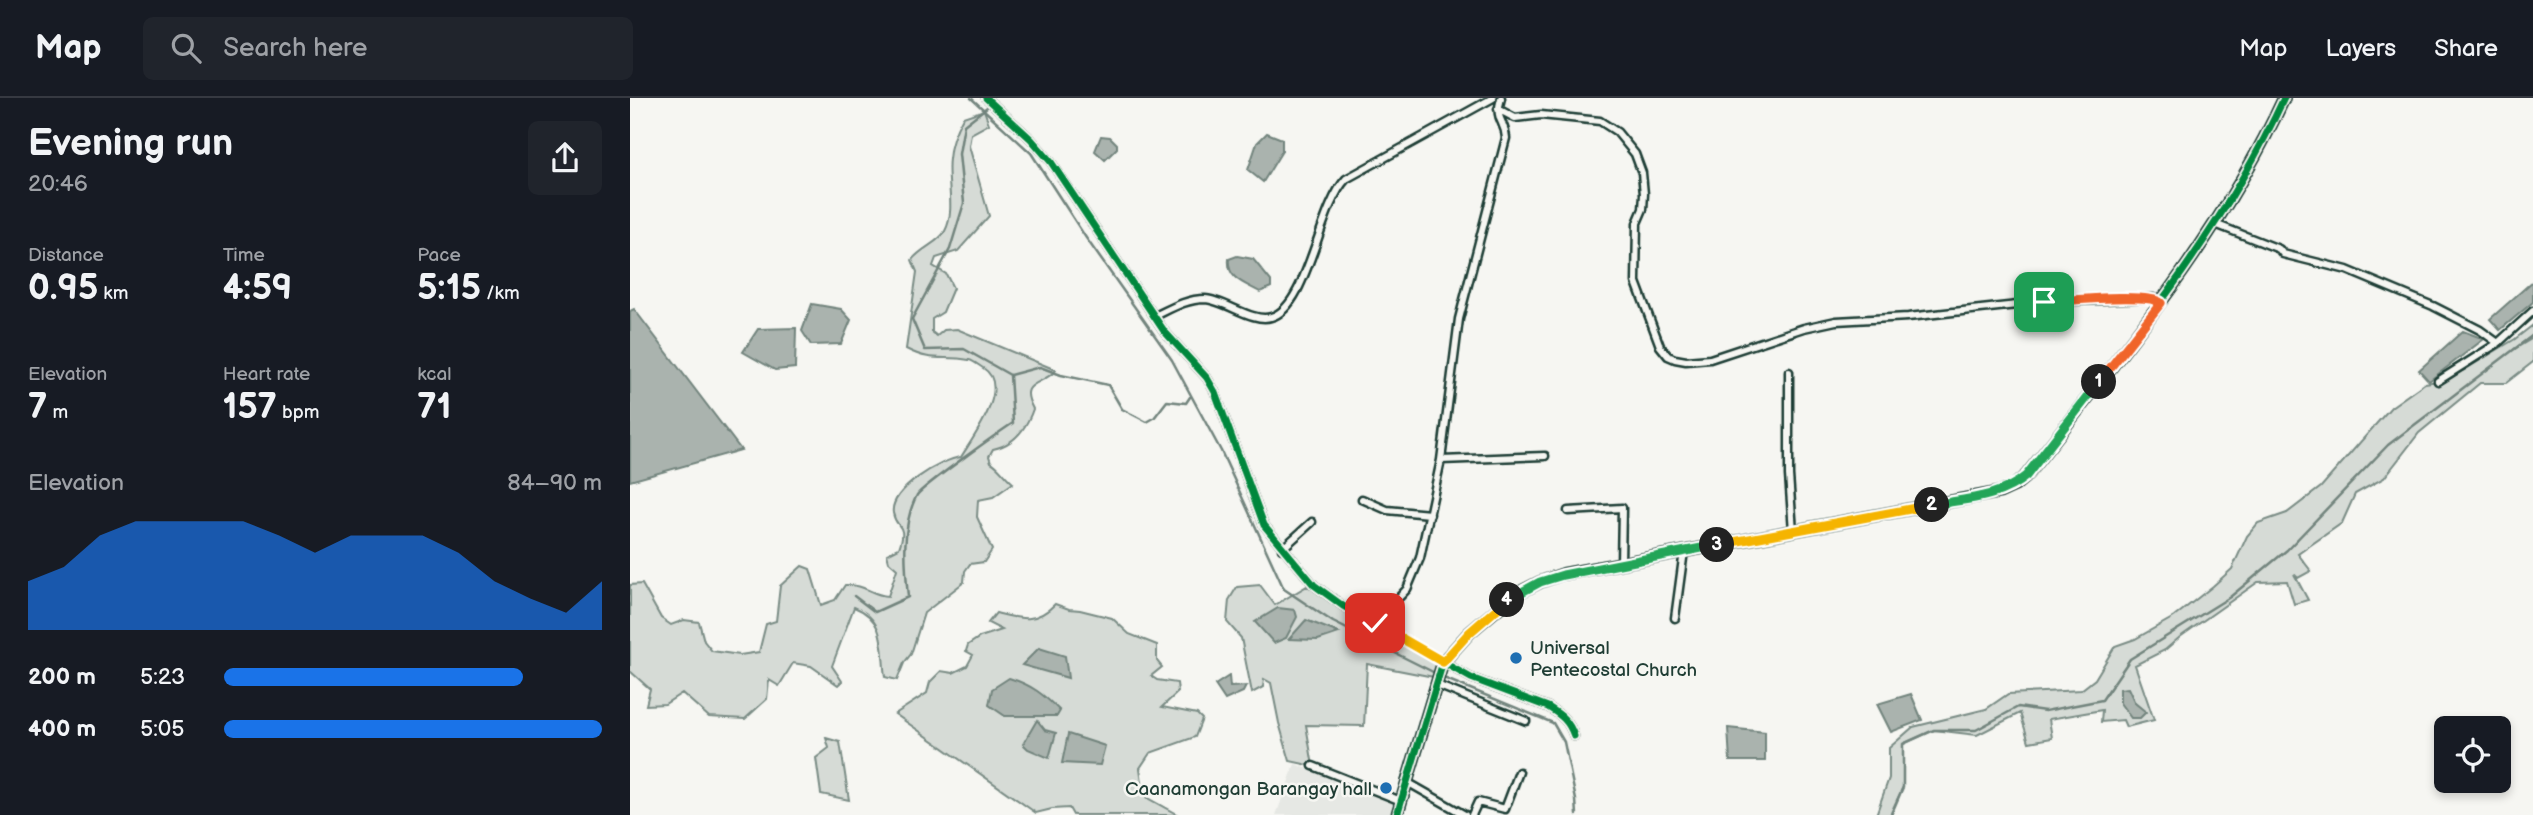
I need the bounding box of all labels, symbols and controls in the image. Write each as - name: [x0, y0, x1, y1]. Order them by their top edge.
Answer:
- search box: [143, 17, 633, 80]
- text: Map: [35, 28, 101, 68]
- icon: search: [167, 29, 205, 67]
- text: Search here: [223, 33, 367, 64]
- text: Map: [2239, 34, 2287, 63]
- text: Layers: [2325, 34, 2396, 63]
- text: Share: [2434, 34, 2498, 63]
- text: Evening run: [28, 121, 233, 166]
- button: share: [528, 121, 602, 195]
- text: 20:46: [28, 170, 88, 198]
- text: Distance: [28, 244, 104, 267]
- text: Time: [223, 244, 265, 267]
- text: Pace: [417, 244, 461, 267]
- text: 0.95: [28, 267, 98, 310]
- text: 4:59: [223, 267, 292, 310]
- text: 5:15: [417, 267, 481, 310]
- pin: [2014, 272, 2074, 332]
- text: km: [98, 282, 128, 305]
- text: /km: [481, 282, 520, 305]
- icon: arrive: [2025, 283, 2063, 321]
- text: Elevation: [28, 363, 107, 386]
- text: Heart rate: [223, 363, 310, 386]
- text: kcal: [417, 363, 451, 386]
- pin: 1: [2082, 364, 2116, 400]
- text: 1: [2095, 370, 2103, 393]
- text: 7: [28, 386, 47, 429]
- text: 157: [223, 386, 277, 429]
- text: 71: [417, 386, 451, 429]
- text: m: [47, 401, 68, 424]
- text: bpm: [277, 401, 319, 424]
- text: Elevation: [28, 469, 124, 497]
- text: 84–90 m: [507, 469, 602, 497]
- pin: 2: [1914, 488, 1950, 522]
- text: 2: [1926, 493, 1937, 516]
- pin: 3: [1700, 528, 1734, 562]
- text: 3: [1711, 533, 1722, 556]
- pin: 4: [1490, 582, 1524, 618]
- text: 4: [1501, 588, 1512, 611]
- pin: [1345, 593, 1405, 653]
- icon: check: [1356, 604, 1394, 642]
- place label: Universal Pentecostal Church: [1530, 637, 1697, 682]
- marker: Universal Pentecostal Church: [1508, 650, 1524, 666]
- text: 200 m: [28, 663, 96, 691]
- text: 5:23: [140, 663, 185, 691]
- text: 400 m: [28, 715, 96, 743]
- text: 5:05: [140, 715, 185, 743]
- map controls: [2434, 716, 2511, 793]
- button: locate: [2434, 716, 2511, 793]
- place label: Caanamongan Barangay hall: [1125, 778, 1372, 801]
- marker: Caanamongan Barangay hall: [1378, 780, 1394, 796]

